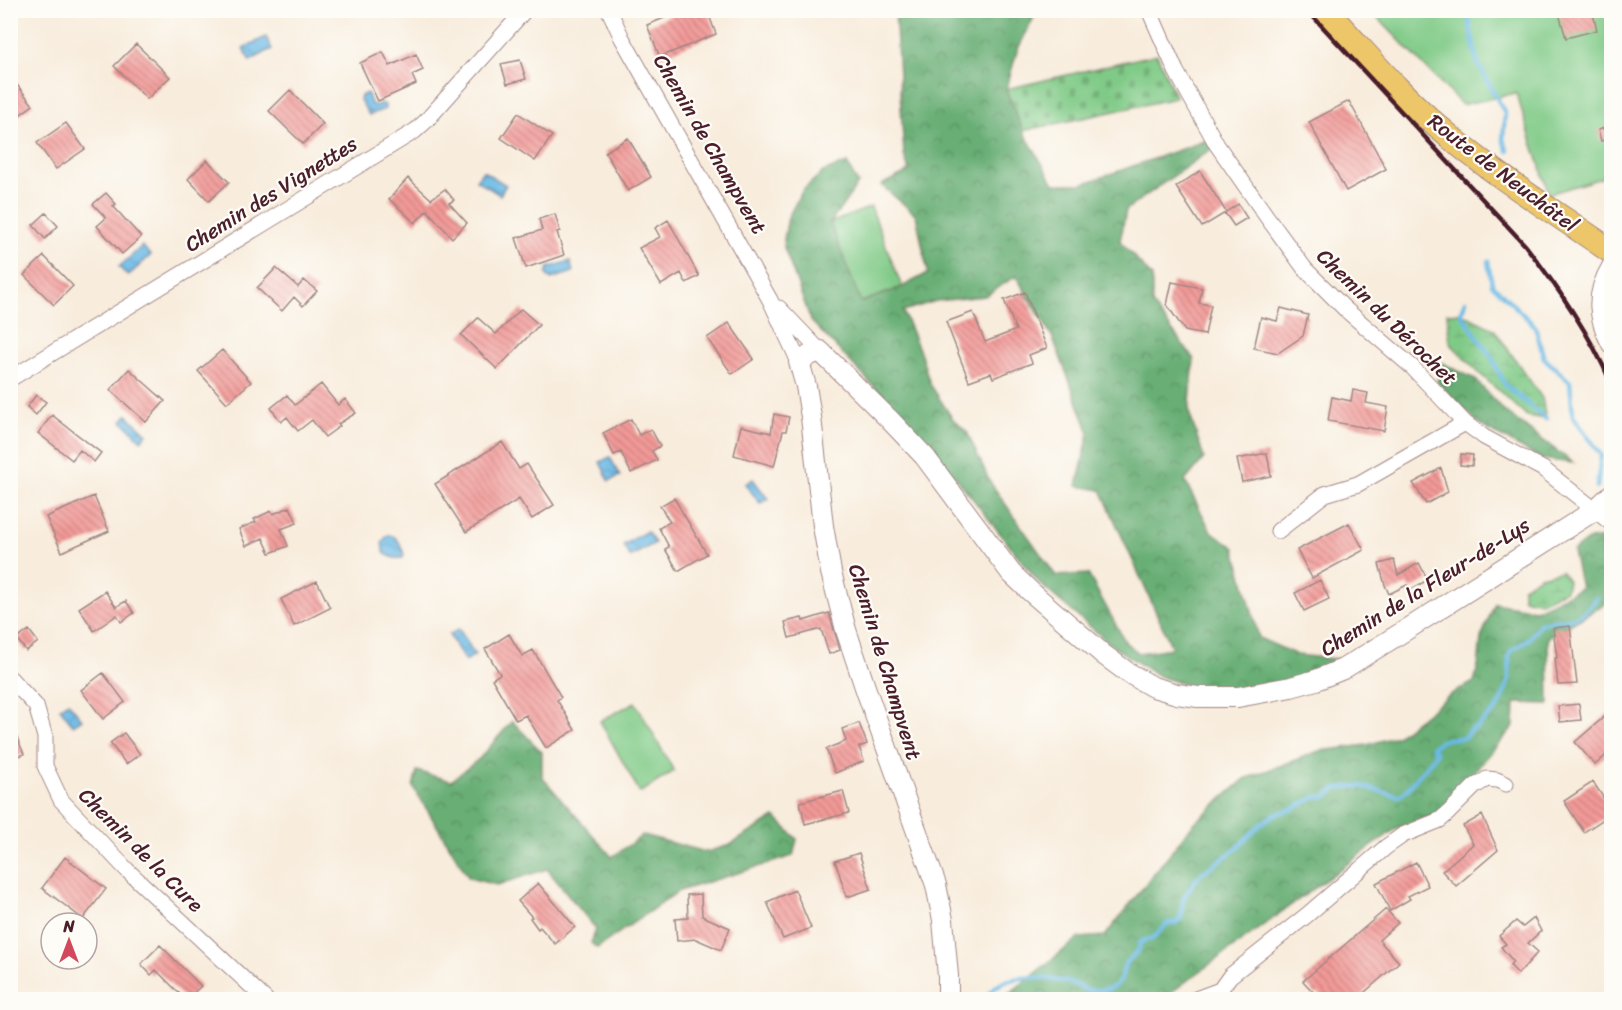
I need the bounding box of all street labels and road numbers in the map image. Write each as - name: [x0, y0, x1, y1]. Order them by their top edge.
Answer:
- street label: Chemin de Champvent: [643, 46, 777, 242]
- street label: Route de Neuchâtel: [1419, 103, 1588, 243]
- street label: Chemin des Vignettes: [177, 125, 365, 263]
- street label: Chemin du Dérochet: [1307, 239, 1467, 395]
- street label: Chemin de la Fleur-de-Lys: [1312, 507, 1538, 667]
- street label: Chemin de Champvent: [837, 559, 933, 765]
- street label: Chemin de la Cure: [69, 778, 213, 922]

